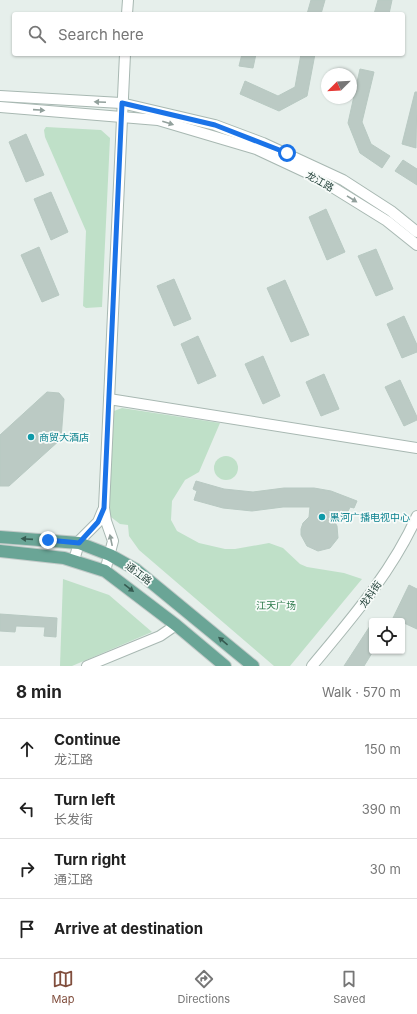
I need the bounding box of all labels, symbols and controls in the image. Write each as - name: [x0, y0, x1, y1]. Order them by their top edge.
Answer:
- search box: [12, 12, 405, 56]
- icon: search: [26, 23, 48, 45]
- text: Search here: [58, 25, 144, 44]
- north arrow: [321, 68, 357, 104]
- one-way arrow: [93, 99, 106, 105]
- one-way arrow: [33, 107, 45, 114]
- one-way arrow: [162, 120, 174, 126]
- route start: [278, 144, 296, 162]
- street label: 龙江路: [304, 168, 336, 194]
- one-way arrow: [346, 196, 358, 203]
- place label: 商贸大酒店: [39, 431, 89, 443]
- marker: 商贸大酒店: [26, 432, 36, 442]
- place label: 黑河广播电视中心: [330, 511, 410, 523]
- marker: 黑河广播电视中心: [317, 512, 327, 522]
- route end: [39, 531, 57, 549]
- one-way arrow: [107, 533, 113, 546]
- one-way arrow: [21, 535, 33, 542]
- street label: 通江路: [123, 559, 155, 587]
- street label: 龙科街: [356, 578, 384, 610]
- one-way arrow: [123, 584, 134, 593]
- park label: 江天广场: [256, 599, 296, 611]
- map controls: [369, 618, 405, 654]
- button: locate: [369, 618, 405, 654]
- one-way arrow: [217, 637, 228, 646]
- text: 8 min: [16, 682, 62, 702]
- text: Walk · 570 m: [322, 684, 401, 700]
- text: Continue: [54, 730, 121, 749]
- icon: ahead: [16, 738, 38, 760]
- text: 150 m: [365, 741, 401, 757]
- text: 龙江路: [54, 751, 93, 767]
- text: Turn left: [54, 790, 115, 809]
- icon: left: [16, 798, 38, 820]
- text: 390 m: [362, 801, 401, 817]
- text: 长发街: [54, 811, 93, 827]
- text: Turn right: [54, 850, 126, 869]
- icon: right: [16, 858, 38, 880]
- text: 30 m: [370, 861, 401, 877]
- text: 通江路: [54, 871, 93, 887]
- icon: arrive: [16, 918, 38, 940]
- text: Arrive at destination: [54, 919, 203, 938]
- tab: Map: [52, 968, 74, 1006]
- tab: Directions: [178, 968, 230, 1006]
- tab: Saved: [333, 968, 365, 1006]

